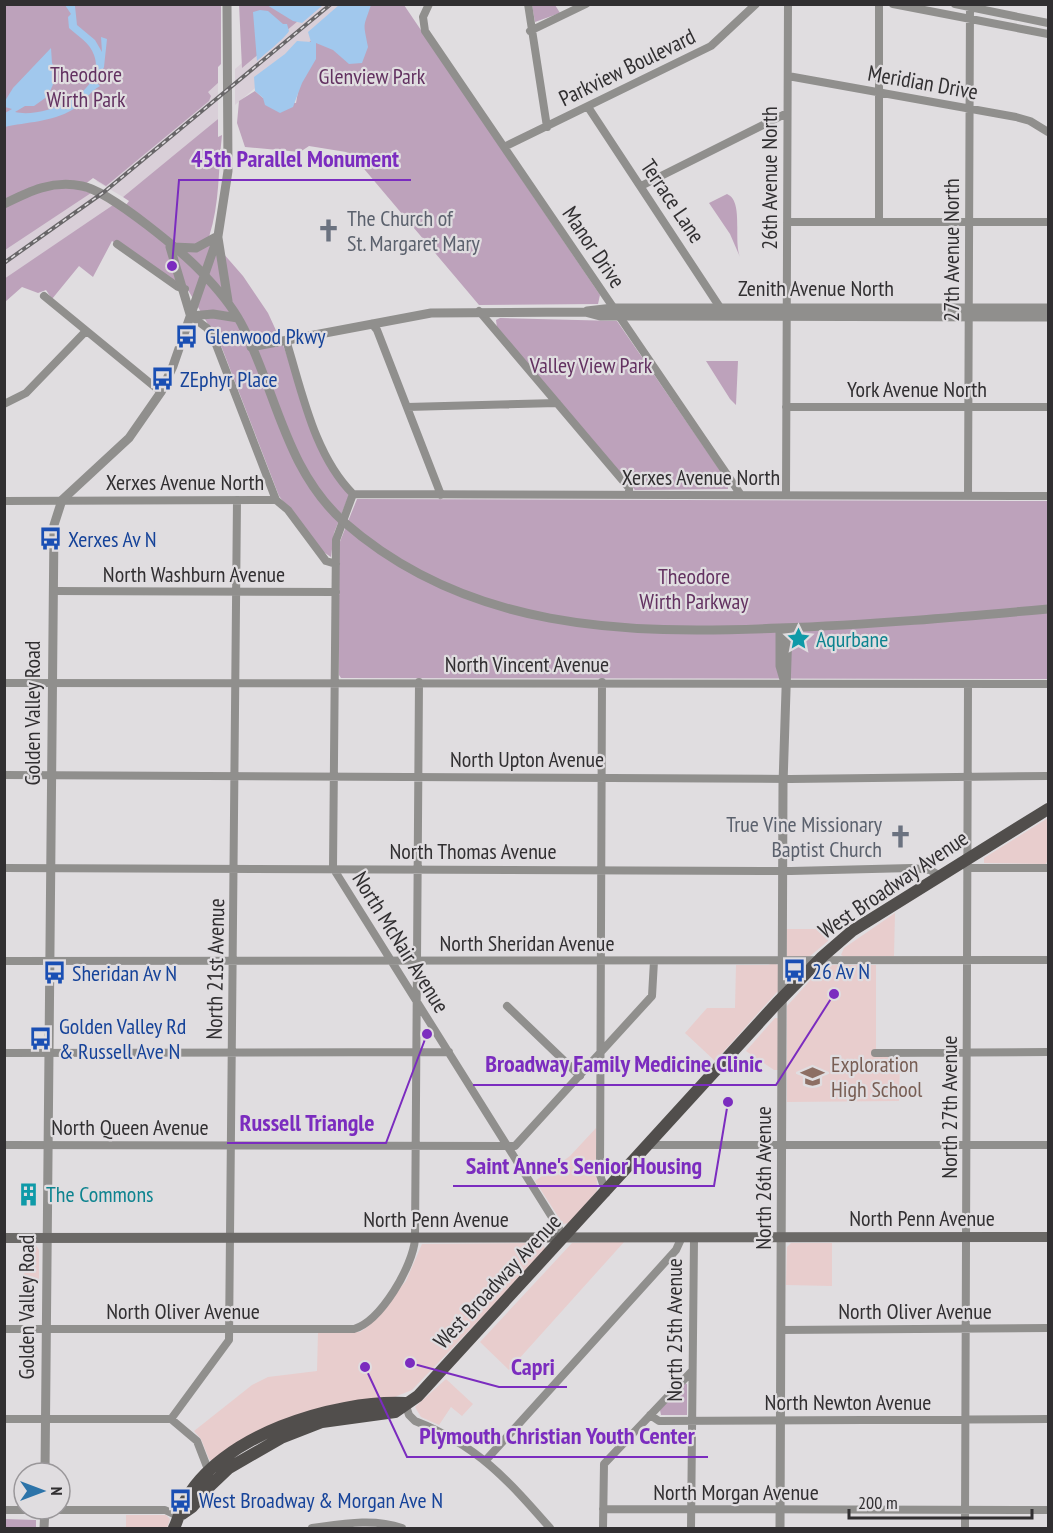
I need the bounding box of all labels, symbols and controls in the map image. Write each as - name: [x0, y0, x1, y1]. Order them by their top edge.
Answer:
- street label: Parkview Boulevard: [554, 22, 700, 112]
- street label: Meridian Drive: [866, 59, 980, 105]
- park label: Theodore Wirth Park: [46, 60, 126, 113]
- park label: Glenview Park: [319, 62, 426, 90]
- street label: 26th Avenue North: [755, 106, 783, 250]
- callout: 45th Parallel Monument: [179, 138, 411, 180]
- text: 45th Parallel Monument: [191, 143, 399, 174]
- street label: Terrace Lane: [635, 154, 711, 248]
- street label: 27th Avenue North: [937, 178, 965, 322]
- street label: Manor Drive: [556, 201, 632, 293]
- place label: The Church of St. Margaret Mary: [347, 204, 480, 257]
- church icon: The Church of St. Margaret Mary: [316, 218, 342, 244]
- street label: Zenith Avenue North: [738, 274, 894, 302]
- place label: Glenwood Pkwy: [205, 322, 326, 350]
- bus stop icon: Glenwood Pkwy: [174, 323, 200, 349]
- park label: Valley View Park: [529, 351, 653, 379]
- place label: ZEphyr Place: [180, 365, 278, 393]
- bus stop icon: ZEphyr Place: [149, 366, 175, 392]
- street label: York Avenue North: [847, 375, 987, 403]
- street label: Xerxes Avenue North: [622, 463, 780, 491]
- street label: Xerxes Avenue North: [106, 468, 264, 496]
- place label: Xerxes Av N: [68, 525, 157, 553]
- bus stop icon: Xerxes Av N: [37, 526, 63, 552]
- street label: North Washburn Avenue: [103, 560, 285, 588]
- park label: Theodore Wirth Parkway: [639, 562, 749, 615]
- place label: Aqurbane: [816, 625, 888, 653]
- place icon: Aqurbane: [785, 626, 811, 652]
- street label: Golden Valley Road: [18, 641, 46, 785]
- street label: North Vincent Avenue: [445, 650, 609, 678]
- street label: North Upton Avenue: [450, 745, 604, 773]
- place label: True Vine Missionary Baptist Church: [726, 810, 883, 863]
- street label: West Broadway Avenue: [813, 824, 973, 944]
- church icon: True Vine Missionary Baptist Church: [887, 824, 913, 850]
- street label: North Thomas Avenue: [389, 837, 557, 865]
- street label: North McNair Avenue: [346, 866, 456, 1018]
- street label: North 21st Avenue: [200, 898, 230, 1040]
- street label: North Sheridan Avenue: [440, 929, 614, 957]
- place label: 26 Av N: [812, 957, 870, 985]
- bus stop icon: 26 Av N: [781, 958, 807, 984]
- place label: Sheridan Av N: [72, 959, 177, 987]
- bus stop icon: Sheridan Av N: [41, 960, 67, 986]
- place label: Golden Valley Rd & Russell Ave N: [59, 1012, 186, 1065]
- bus stop icon: Golden Valley Rd & Russell Ave N: [28, 1026, 54, 1052]
- street label: North 27th Avenue: [935, 1035, 963, 1179]
- callout: Broadway Family Medicine Clinic: [473, 1043, 776, 1085]
- text: Broadway Family Medicine Clinic: [485, 1048, 763, 1079]
- place label: Exploration High School: [831, 1050, 923, 1103]
- school or university icon: Exploration High School: [800, 1064, 826, 1090]
- callout: Russell Triangle: [227, 1101, 386, 1143]
- street label: North 26th Avenue: [749, 1106, 777, 1250]
- text: Russell Triangle: [240, 1107, 374, 1138]
- street label: North Queen Avenue: [51, 1113, 209, 1141]
- callout: Saint Anne's Senior Housing: [453, 1144, 714, 1186]
- text: Saint Anne's Senior Housing: [466, 1150, 702, 1181]
- place label: The Commons: [46, 1180, 153, 1208]
- building icon: The Commons: [15, 1181, 41, 1207]
- street label: North Penn Avenue: [849, 1204, 995, 1232]
- street label: North Penn Avenue: [363, 1205, 509, 1233]
- street label: West Broadway Avenue: [427, 1208, 567, 1354]
- street label: Golden Valley Road: [12, 1235, 40, 1379]
- street label: North 25th Avenue: [660, 1258, 688, 1402]
- street label: North Oliver Avenue: [106, 1297, 260, 1325]
- street label: North Oliver Avenue: [838, 1297, 992, 1325]
- callout: Capri: [499, 1345, 567, 1387]
- text: Capri: [511, 1351, 555, 1382]
- street label: North Newton Avenue: [765, 1388, 931, 1416]
- callout: Plymouth Christian Youth Center: [407, 1415, 708, 1457]
- text: Plymouth Christian Youth Center: [419, 1420, 696, 1451]
- north arrow: [12, 1461, 72, 1521]
- street label: North Morgan Avenue: [653, 1478, 819, 1506]
- scale bar: [849, 1482, 1032, 1520]
- place label: West Broadway & Morgan Ave N: [199, 1486, 443, 1514]
- text: N: [47, 1487, 67, 1495]
- bus stop icon: West Broadway & Morgan Ave N: [168, 1487, 194, 1513]
- text: 200 m: [858, 1491, 898, 1514]

